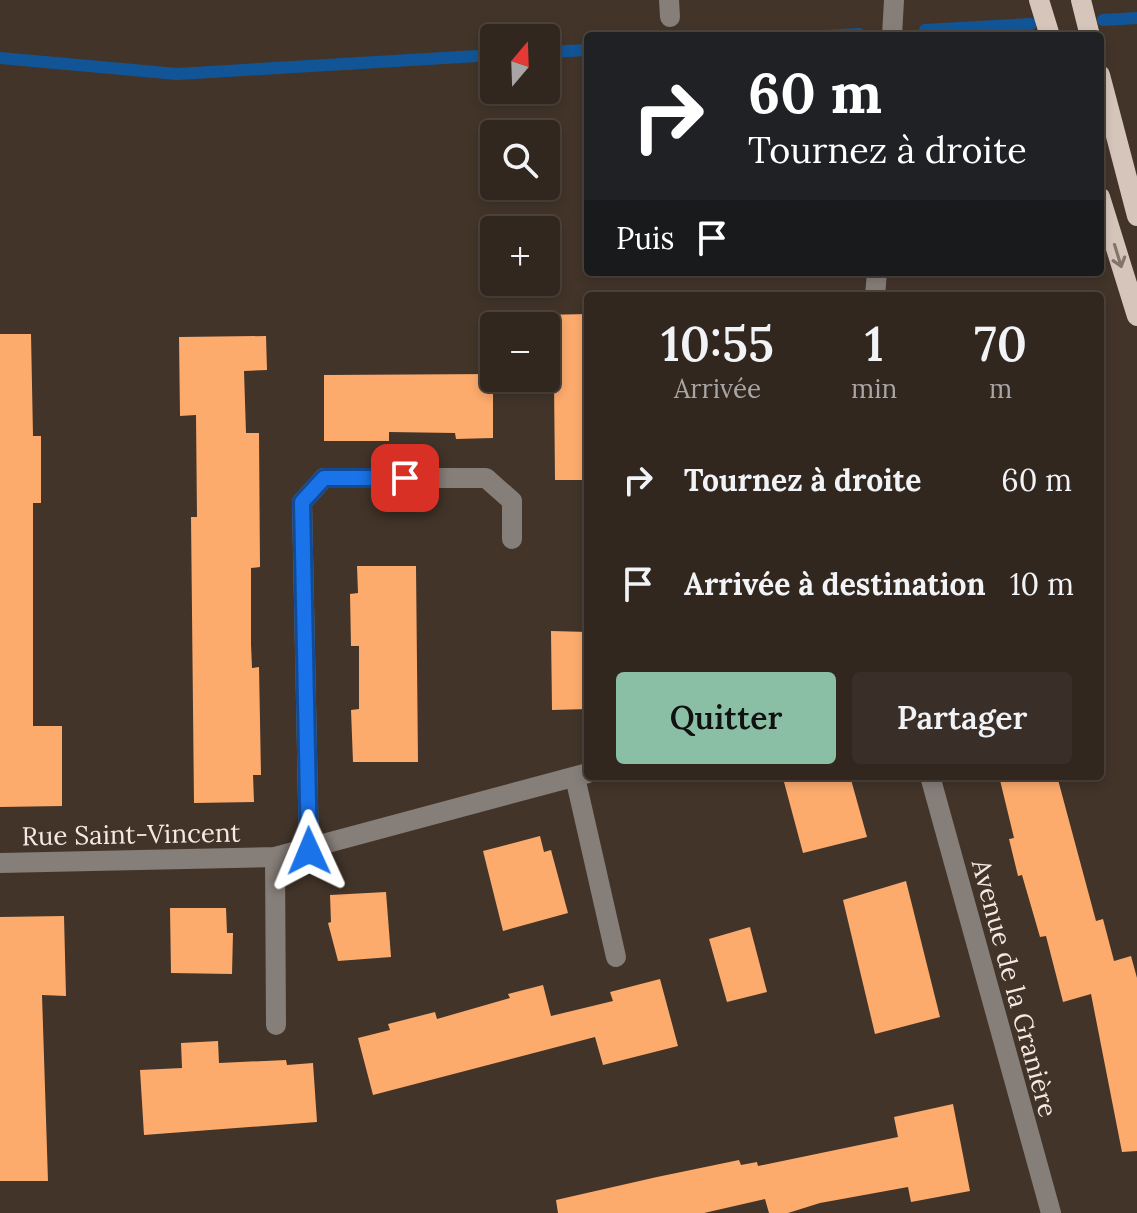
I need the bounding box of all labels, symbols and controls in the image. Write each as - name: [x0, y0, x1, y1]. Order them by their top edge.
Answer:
- north arrow: [480, 24, 560, 104]
- map controls: [480, 24, 560, 392]
- text: 60 m: [748, 57, 882, 128]
- icon: right: [616, 64, 720, 168]
- button: search: [480, 120, 560, 200]
- text: Tournez à droite: [748, 127, 1027, 173]
- button: +: [480, 216, 560, 296]
- icon: arrive: [690, 216, 734, 260]
- text: Puis: [616, 219, 674, 257]
- one-way arrow: [1112, 244, 1127, 269]
- button: −: [480, 312, 560, 392]
- text: 10:55: [661, 313, 774, 374]
- text: 1: [865, 313, 884, 374]
- text: 70: [974, 313, 1027, 374]
- text: Arrivée: [674, 372, 761, 405]
- text: min: [851, 372, 897, 405]
- text: m: [989, 372, 1012, 405]
- pin: [371, 444, 439, 512]
- icon: arrive: [383, 456, 427, 500]
- icon: right: [616, 458, 660, 502]
- text: Tournez à droite: [684, 461, 921, 499]
- text: 60 m: [1001, 461, 1072, 499]
- icon: arrive: [616, 562, 660, 606]
- text: Arrivée à destination: [684, 565, 986, 603]
- text: 10 m: [1010, 565, 1074, 603]
- button: Quitter: [616, 672, 836, 764]
- button: Partager: [852, 672, 1072, 764]
- position arrow: [267, 809, 351, 893]
- street label: Rue Saint-Vincent: [21, 816, 241, 852]
- street label: Avenue de la Granière: [964, 855, 1065, 1121]

